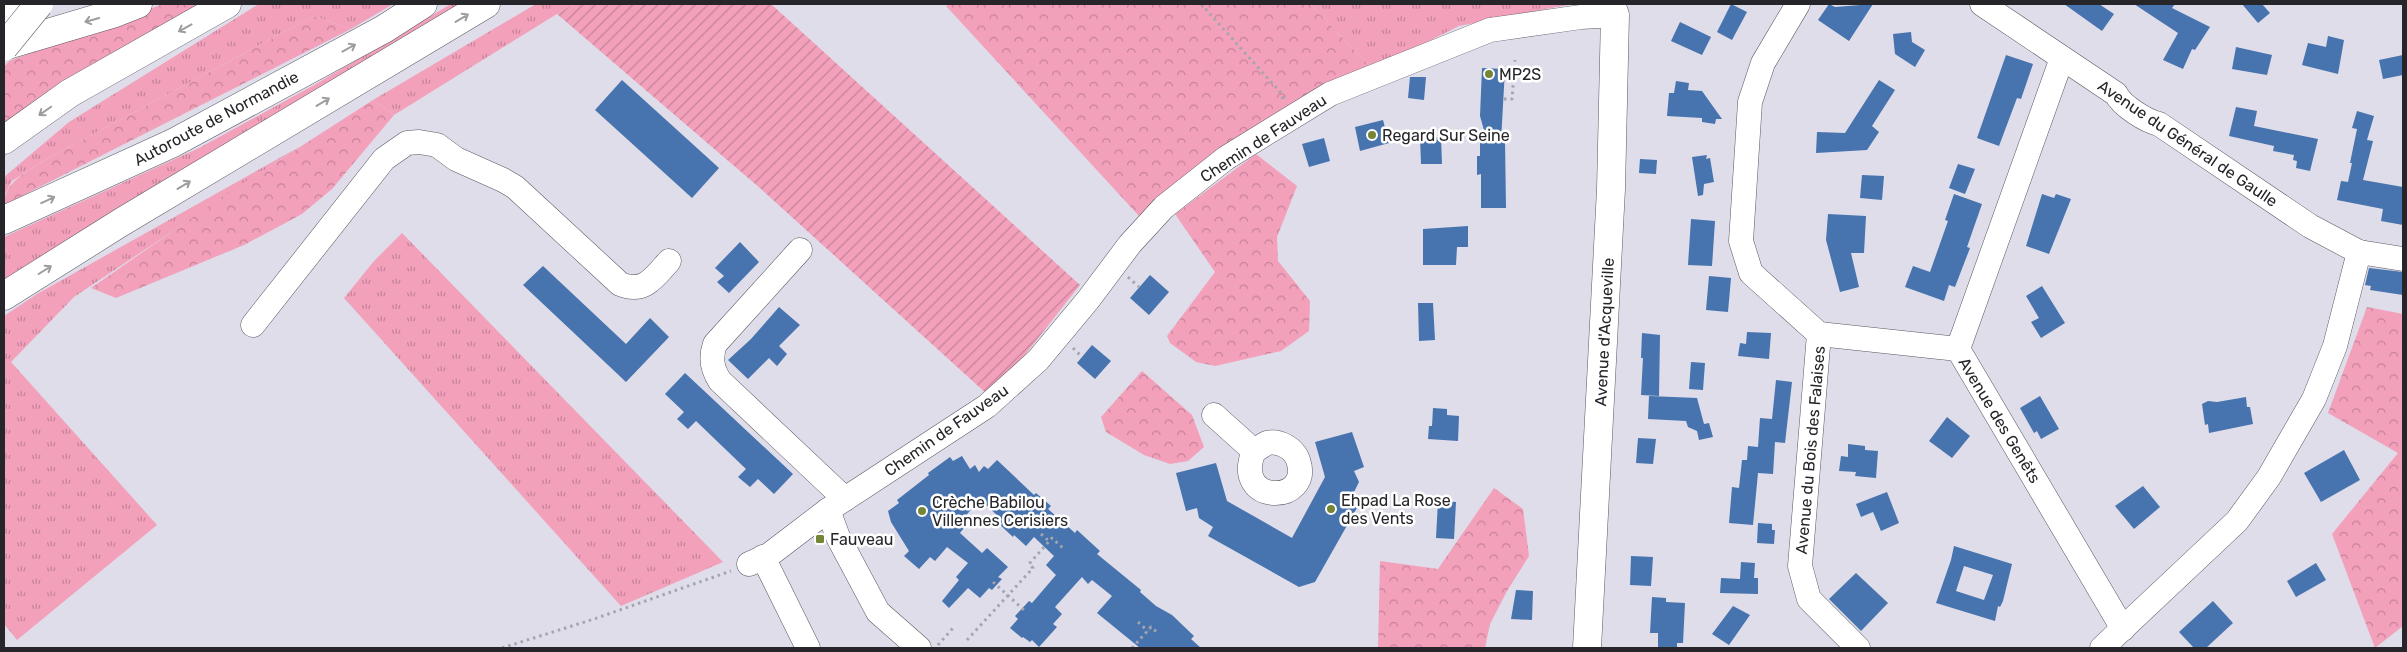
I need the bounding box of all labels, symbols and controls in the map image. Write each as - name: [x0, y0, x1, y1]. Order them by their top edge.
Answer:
- one-way arrow: [455, 13, 469, 23]
- one-way arrow: [84, 15, 100, 25]
- one-way arrow: [178, 23, 192, 33]
- one-way arrow: [341, 43, 356, 52]
- place label: MP2S: [1499, 65, 1541, 84]
- street label: Autoroute de Normandie: [131, 67, 302, 170]
- marker: MP2S: [1483, 68, 1495, 80]
- street label: Avenue du Général de Gaulle: [2094, 76, 2281, 211]
- street label: Chemin de Fauveau: [1197, 90, 1330, 186]
- one-way arrow: [315, 96, 329, 106]
- one-way arrow: [38, 106, 52, 116]
- place label: Regard Sur Seine: [1382, 126, 1510, 145]
- marker: Regard Sur Seine: [1366, 129, 1378, 141]
- one-way arrow: [176, 180, 190, 190]
- one-way arrow: [40, 195, 55, 205]
- street label: Avenue d'Acqueville: [1591, 257, 1618, 407]
- one-way arrow: [38, 265, 52, 276]
- street label: Avenue du Bois des Falaises: [1792, 345, 1829, 555]
- street label: Avenue des Genêts: [1954, 354, 2045, 487]
- street label: Chemin de Fauveau: [881, 381, 1012, 480]
- place label: Ehpad La Rose des Vents: [1341, 491, 1451, 528]
- place label: Crèche Babilou Villennes Cerisiers: [932, 493, 1068, 530]
- marker: Ehpad La Rose des Vents: [1325, 503, 1337, 515]
- marker: Crèche Babilou Villennes Cerisiers: [916, 505, 928, 517]
- place label: Fauveau: [830, 530, 893, 549]
- marker: Fauveau: [814, 533, 826, 545]

